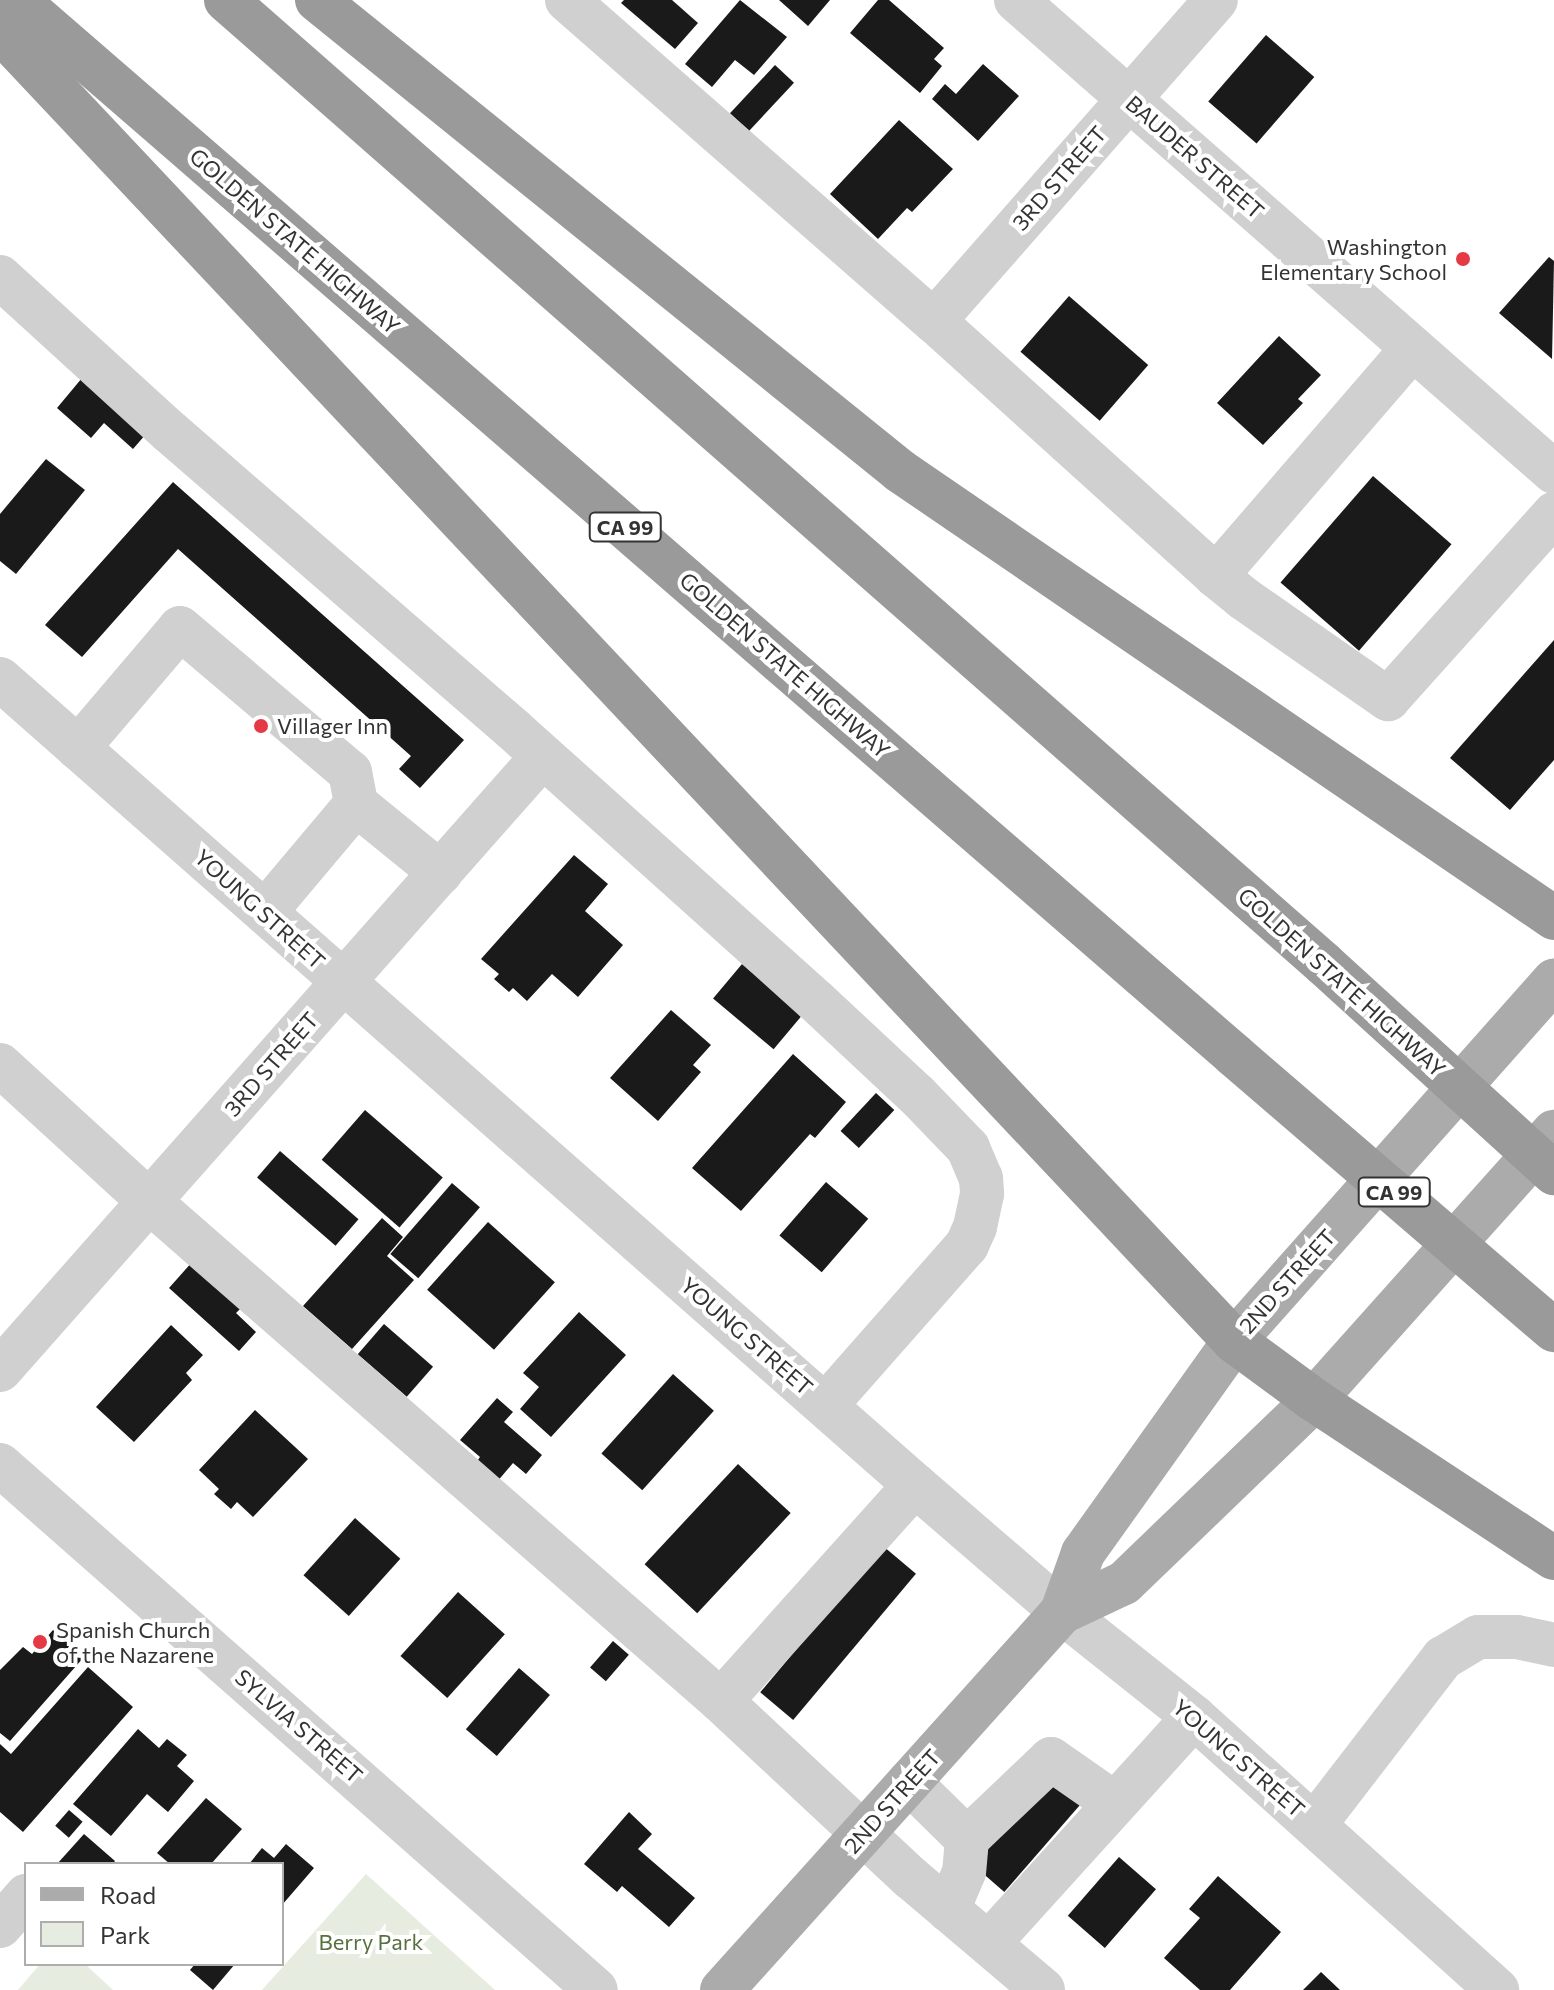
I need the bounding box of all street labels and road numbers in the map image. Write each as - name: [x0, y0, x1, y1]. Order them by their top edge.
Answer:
- street label: BAUDER STREET: [1120, 90, 1270, 224]
- street label: 3RD STREET: [1007, 121, 1111, 235]
- street label: GOLDEN STATE HIGHWAY: [185, 143, 405, 339]
- road number: CA 99: [587, 511, 663, 543]
- street label: GOLDEN STATE HIGHWAY: [675, 567, 895, 763]
- street label: YOUNG STREET: [189, 844, 331, 974]
- street label: GOLDEN STATE HIGHWAY: [1233, 882, 1451, 1082]
- street label: 3RD STREET: [219, 1007, 323, 1121]
- road number: CA 99: [1356, 1176, 1432, 1208]
- street label: 2ND STREET: [1233, 1224, 1341, 1338]
- street label: YOUNG STREET: [676, 1272, 818, 1400]
- street label: SYLVIA STREET: [230, 1664, 368, 1788]
- street label: YOUNG STREET: [1168, 1694, 1310, 1822]
- street label: 2ND STREET: [838, 1744, 946, 1858]

